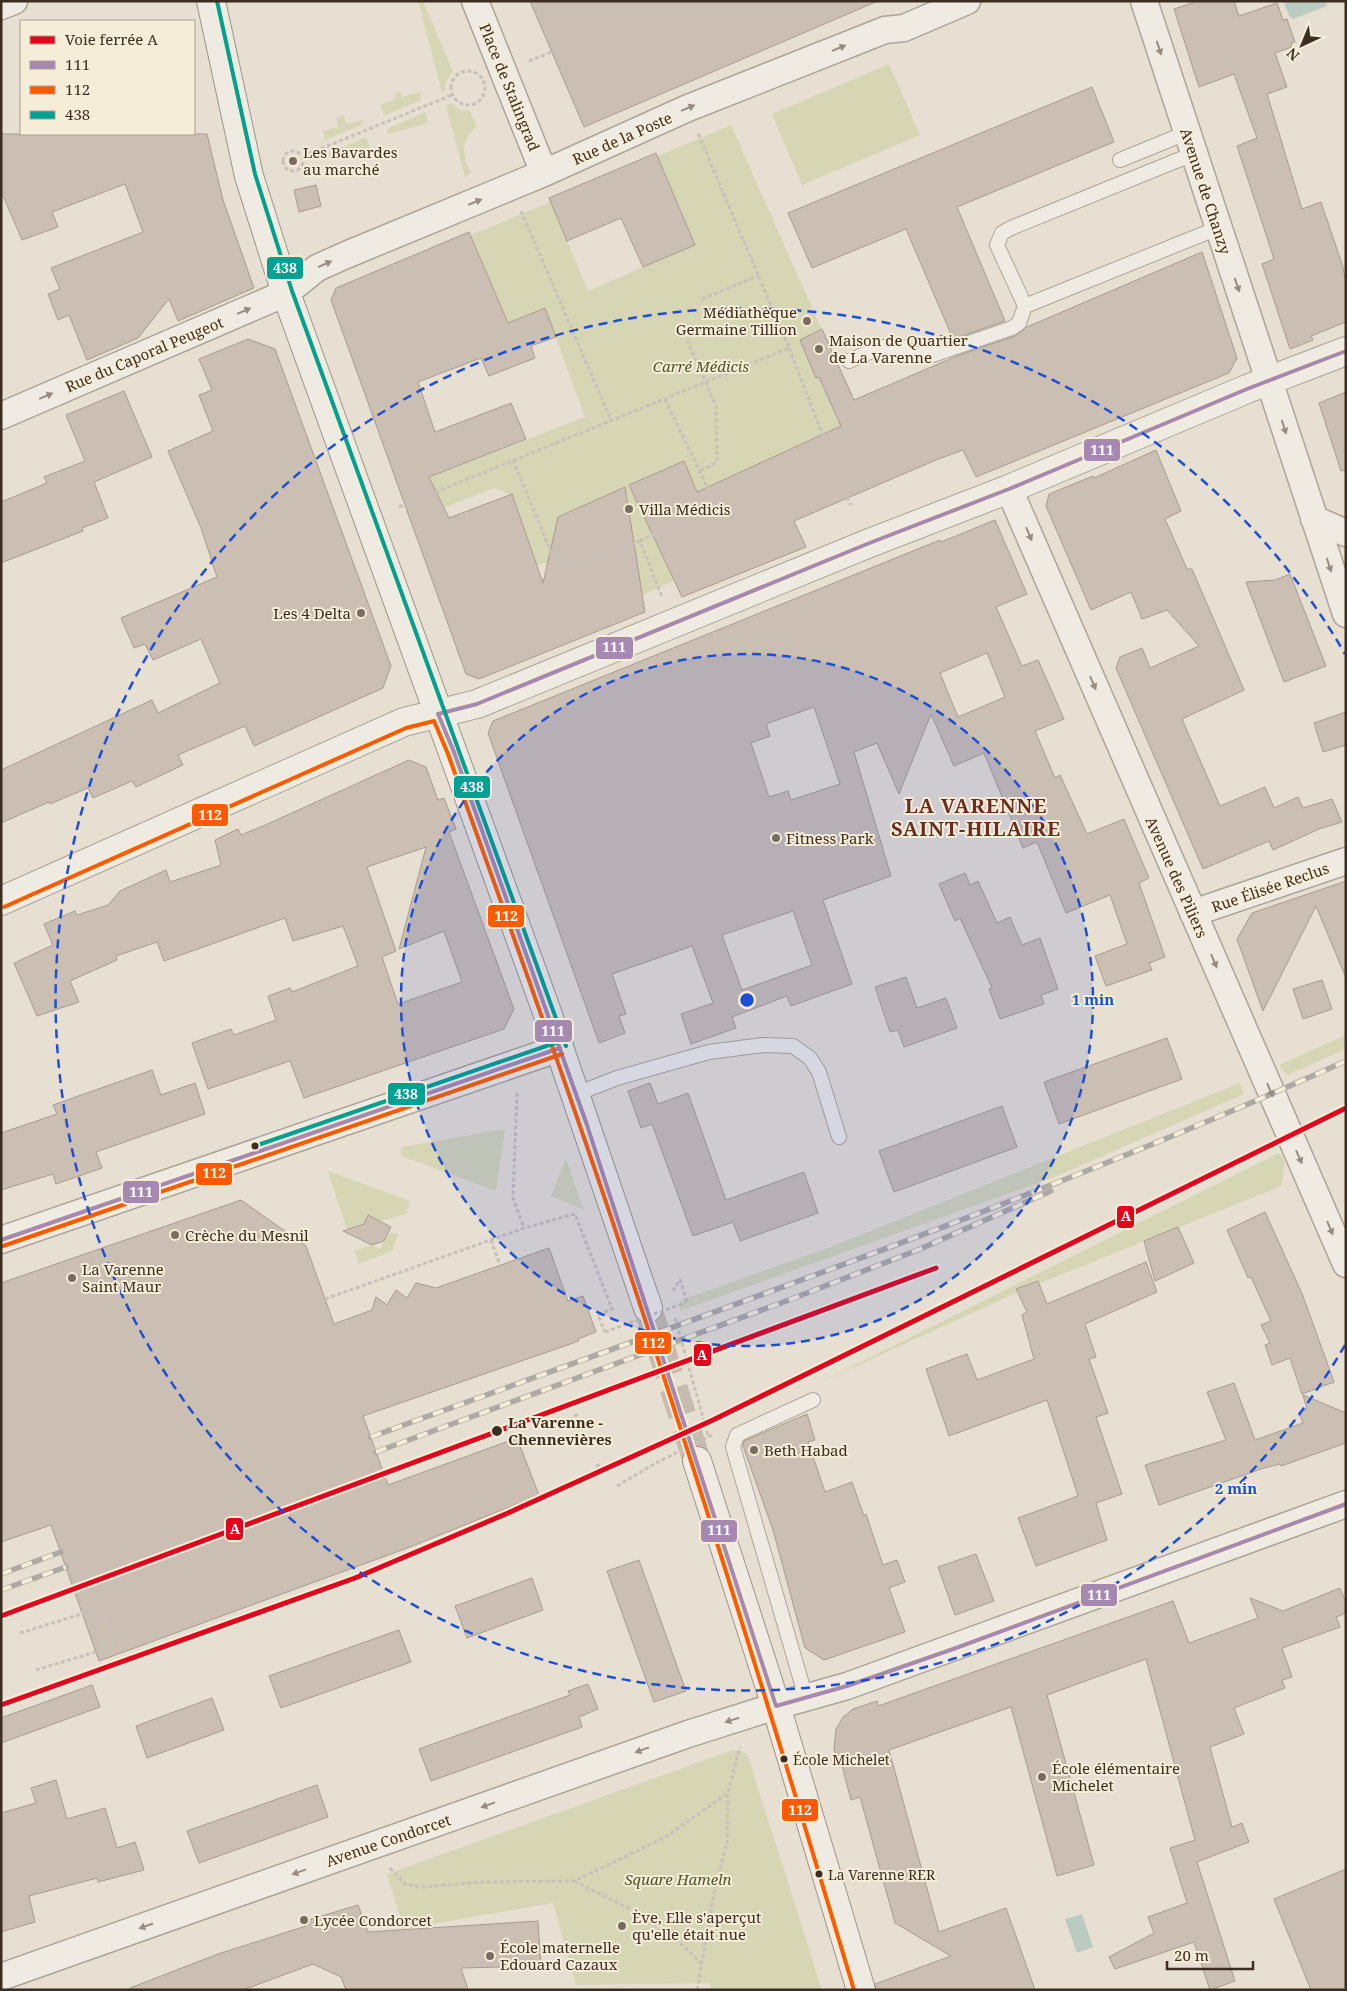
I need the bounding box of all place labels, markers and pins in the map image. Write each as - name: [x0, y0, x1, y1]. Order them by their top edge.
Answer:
- place label: Les Bavardes au marché: [303, 142, 398, 179]
- marker: Les Bavardes au marché: [287, 155, 299, 167]
- place label: Médiathèque Germaine Tillion: [676, 302, 797, 339]
- marker: Médiathèque Germaine Tillion: [801, 315, 813, 327]
- place label: Maison de Quartier de La Varenne: [829, 330, 968, 367]
- marker: Maison de Quartier de La Varenne: [813, 343, 825, 355]
- place label: Villa Médicis: [639, 499, 731, 519]
- marker: Villa Médicis: [623, 503, 635, 515]
- place label: Les 4 Delta: [273, 603, 351, 623]
- marker: Les 4 Delta: [355, 607, 367, 619]
- place label: Fitness Park: [786, 828, 874, 848]
- marker: Fitness Park: [770, 832, 782, 844]
- centre of rings: [738, 991, 756, 1009]
- unlabelled marker: [250, 1141, 260, 1151]
- place label: Crèche du Mesnil: [185, 1225, 309, 1245]
- marker: Crèche du Mesnil: [169, 1229, 181, 1241]
- place label: La Varenne Saint Maur: [82, 1259, 164, 1296]
- marker: La Varenne Saint Maur: [66, 1272, 78, 1284]
- place label: La Varenne - Chennevières: [508, 1412, 612, 1449]
- marker: La Varenne - Chennevières: [490, 1424, 504, 1438]
- place label: Beth Habad: [764, 1440, 848, 1460]
- marker: Beth Habad: [748, 1444, 760, 1456]
- place label: École Michelet: [793, 1750, 890, 1769]
- marker: École Michelet: [779, 1754, 789, 1764]
- place label: École élémentaire Michelet: [1052, 1758, 1180, 1795]
- marker: École élémentaire Michelet: [1036, 1771, 1048, 1783]
- place label: La Varenne RER: [828, 1865, 936, 1884]
- marker: La Varenne RER: [814, 1869, 824, 1879]
- place label: Ève, Elle s'aperçut qu'elle était nue: [632, 1907, 761, 1944]
- place label: Lycée Condorcet: [314, 1910, 432, 1930]
- marker: Lycée Condorcet: [298, 1914, 310, 1926]
- marker: Ève, Elle s'aperçut qu'elle était nue: [616, 1920, 628, 1932]
- place label: École maternelle Edouard Cazaux: [500, 1937, 620, 1974]
- marker: École maternelle Edouard Cazaux: [484, 1950, 496, 1962]

